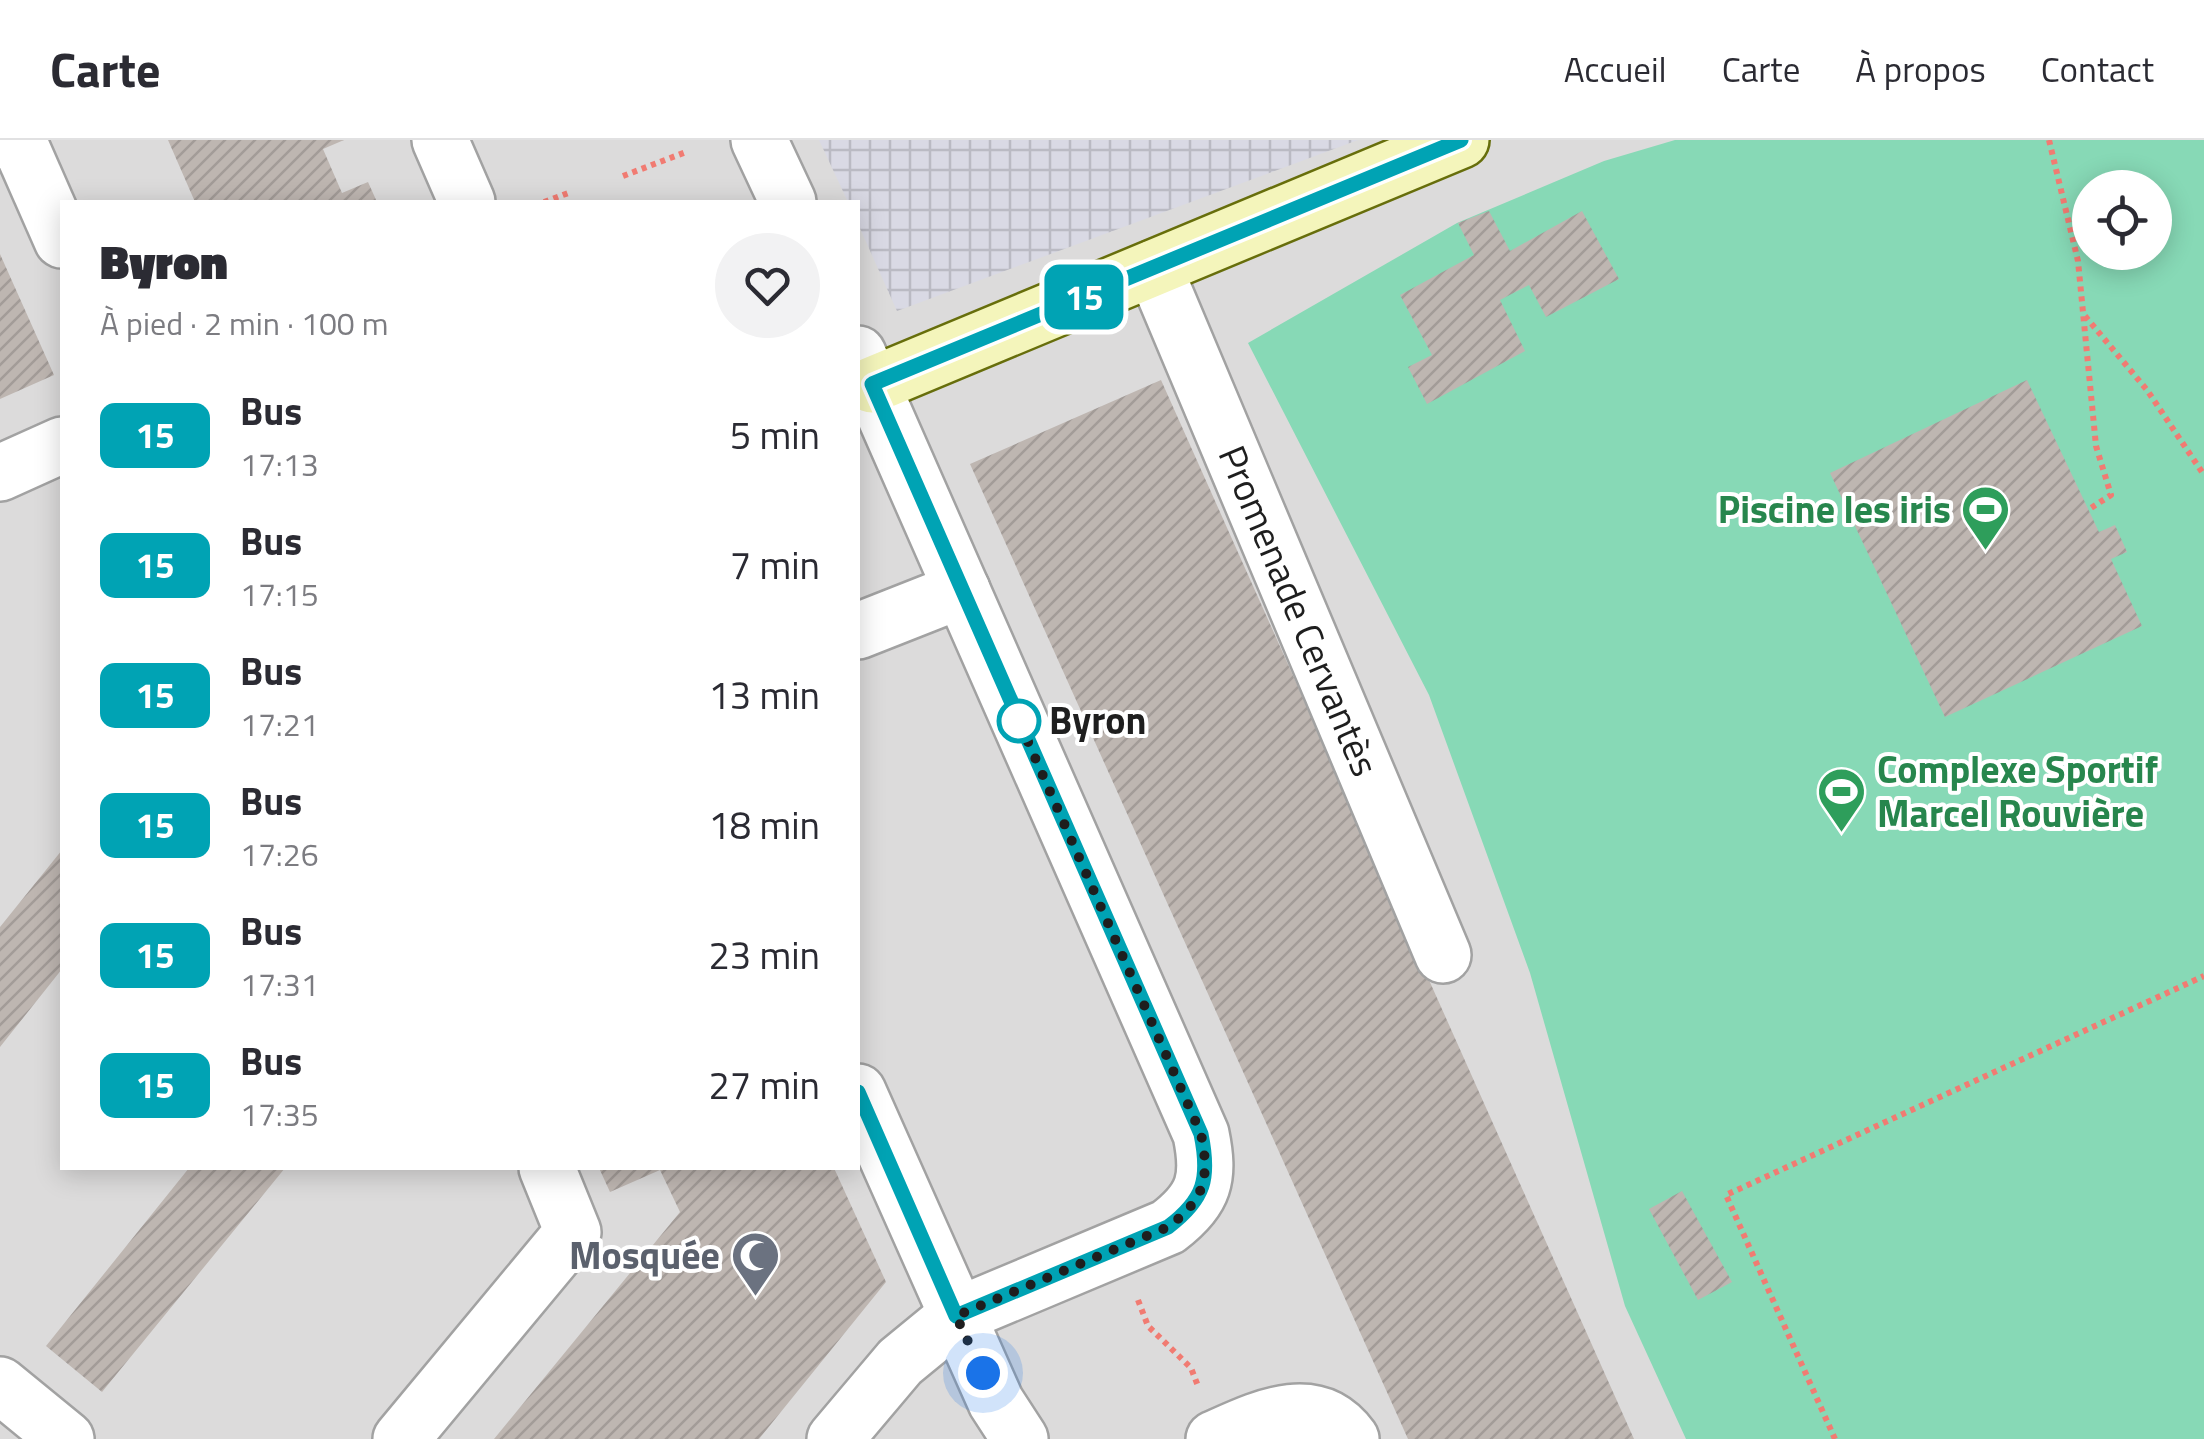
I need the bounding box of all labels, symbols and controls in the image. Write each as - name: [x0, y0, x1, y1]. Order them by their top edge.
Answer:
- text: Carte: [50, 33, 160, 106]
- text: Accueil: [1564, 42, 1667, 96]
- text: Carte: [1722, 42, 1800, 96]
- text: À propos: [1855, 42, 1986, 96]
- text: Contact: [2041, 42, 2154, 96]
- map controls: [2072, 170, 2172, 270]
- button: locate: [2072, 170, 2172, 270]
- text: Byron: [100, 225, 228, 298]
- button: heart: [715, 233, 820, 338]
- line badge: 15: [1039, 264, 1129, 330]
- text: 15: [1064, 270, 1104, 324]
- text: À pied · 2 min · 100 m: [100, 299, 389, 347]
- text: Bus: [240, 382, 302, 440]
- text: 5 min: [730, 406, 820, 464]
- text: 15: [135, 408, 175, 462]
- street label: Promenade Cervantès: [1204, 436, 1394, 785]
- text: 17:13: [240, 440, 319, 488]
- place label: Piscine les iris: [1718, 480, 1951, 538]
- sports icon: Piscine les iris: [1960, 484, 2012, 552]
- text: Bus: [240, 512, 302, 570]
- text: 7 min: [730, 536, 820, 594]
- text: 15: [135, 538, 175, 592]
- text: 17:15: [240, 570, 319, 618]
- text: Bus: [240, 642, 302, 700]
- text: 13 min: [709, 666, 820, 724]
- text: 15: [135, 668, 175, 722]
- place label: Byron: [1049, 691, 1147, 749]
- text: 17:21: [240, 700, 319, 748]
- marker: Byron: [998, 700, 1040, 742]
- place label: Complexe Sportif Marcel Rouvière: [1877, 740, 2158, 842]
- sports icon: Complexe Sportif Marcel Rouvière: [1816, 766, 1868, 834]
- text: Bus: [240, 772, 302, 830]
- text: 18 min: [709, 796, 820, 854]
- text: 15: [135, 798, 175, 852]
- text: 17:26: [240, 830, 319, 878]
- text: Bus: [240, 902, 302, 960]
- text: 23 min: [709, 926, 820, 984]
- text: 15: [135, 928, 175, 982]
- text: 17:31: [240, 960, 319, 1008]
- text: Bus: [240, 1032, 302, 1090]
- text: 27 min: [709, 1056, 820, 1114]
- text: 15: [135, 1058, 175, 1112]
- text: 17:35: [240, 1090, 319, 1138]
- place label: Mosquée: [569, 1226, 720, 1284]
- mosque icon: Mosquée: [729, 1230, 781, 1298]
- your location: [958, 1348, 1008, 1398]

